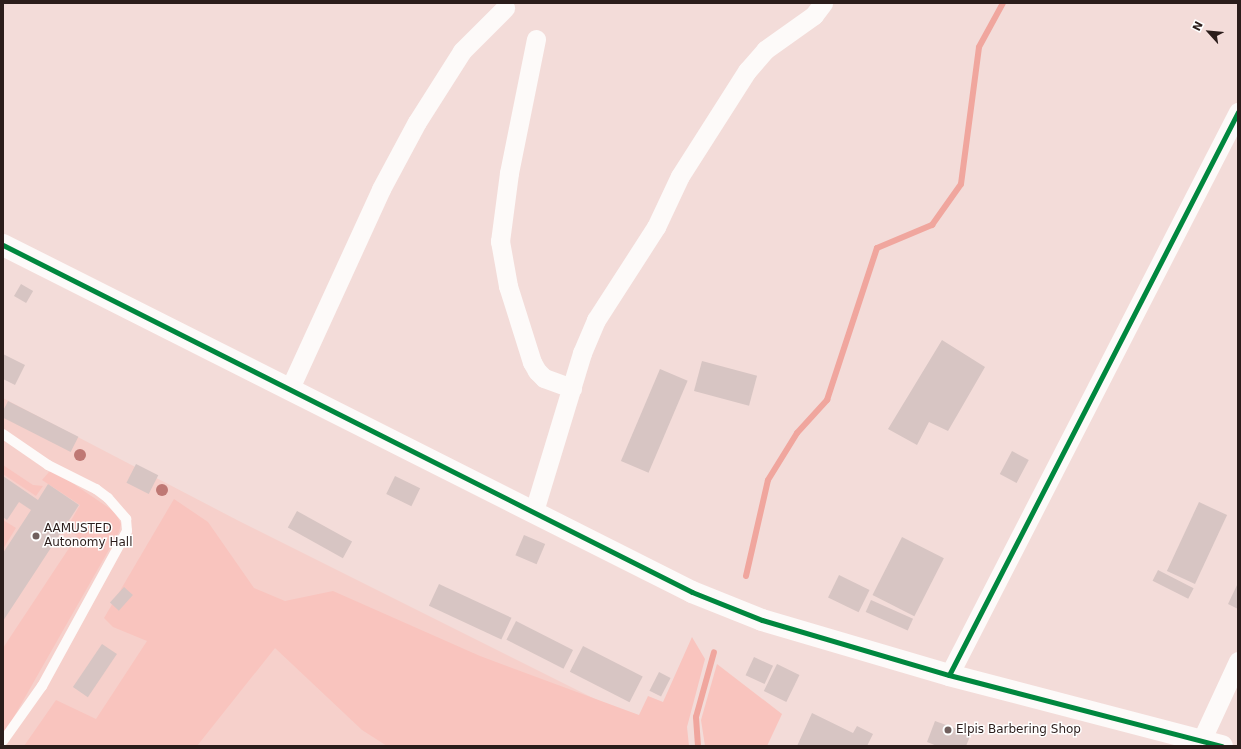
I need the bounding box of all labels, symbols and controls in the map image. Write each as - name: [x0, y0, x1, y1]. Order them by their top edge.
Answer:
- north arrow: [1189, 12, 1229, 52]
- text: N: [1190, 19, 1206, 33]
- place label: AAMUSTED Autonomy Hall: [44, 522, 132, 550]
- marker: AAMUSTED Autonomy Hall: [31, 531, 41, 541]
- place label: Elpis Barbering Shop: [956, 723, 1081, 737]
- marker: Elpis Barbering Shop: [943, 725, 953, 735]

